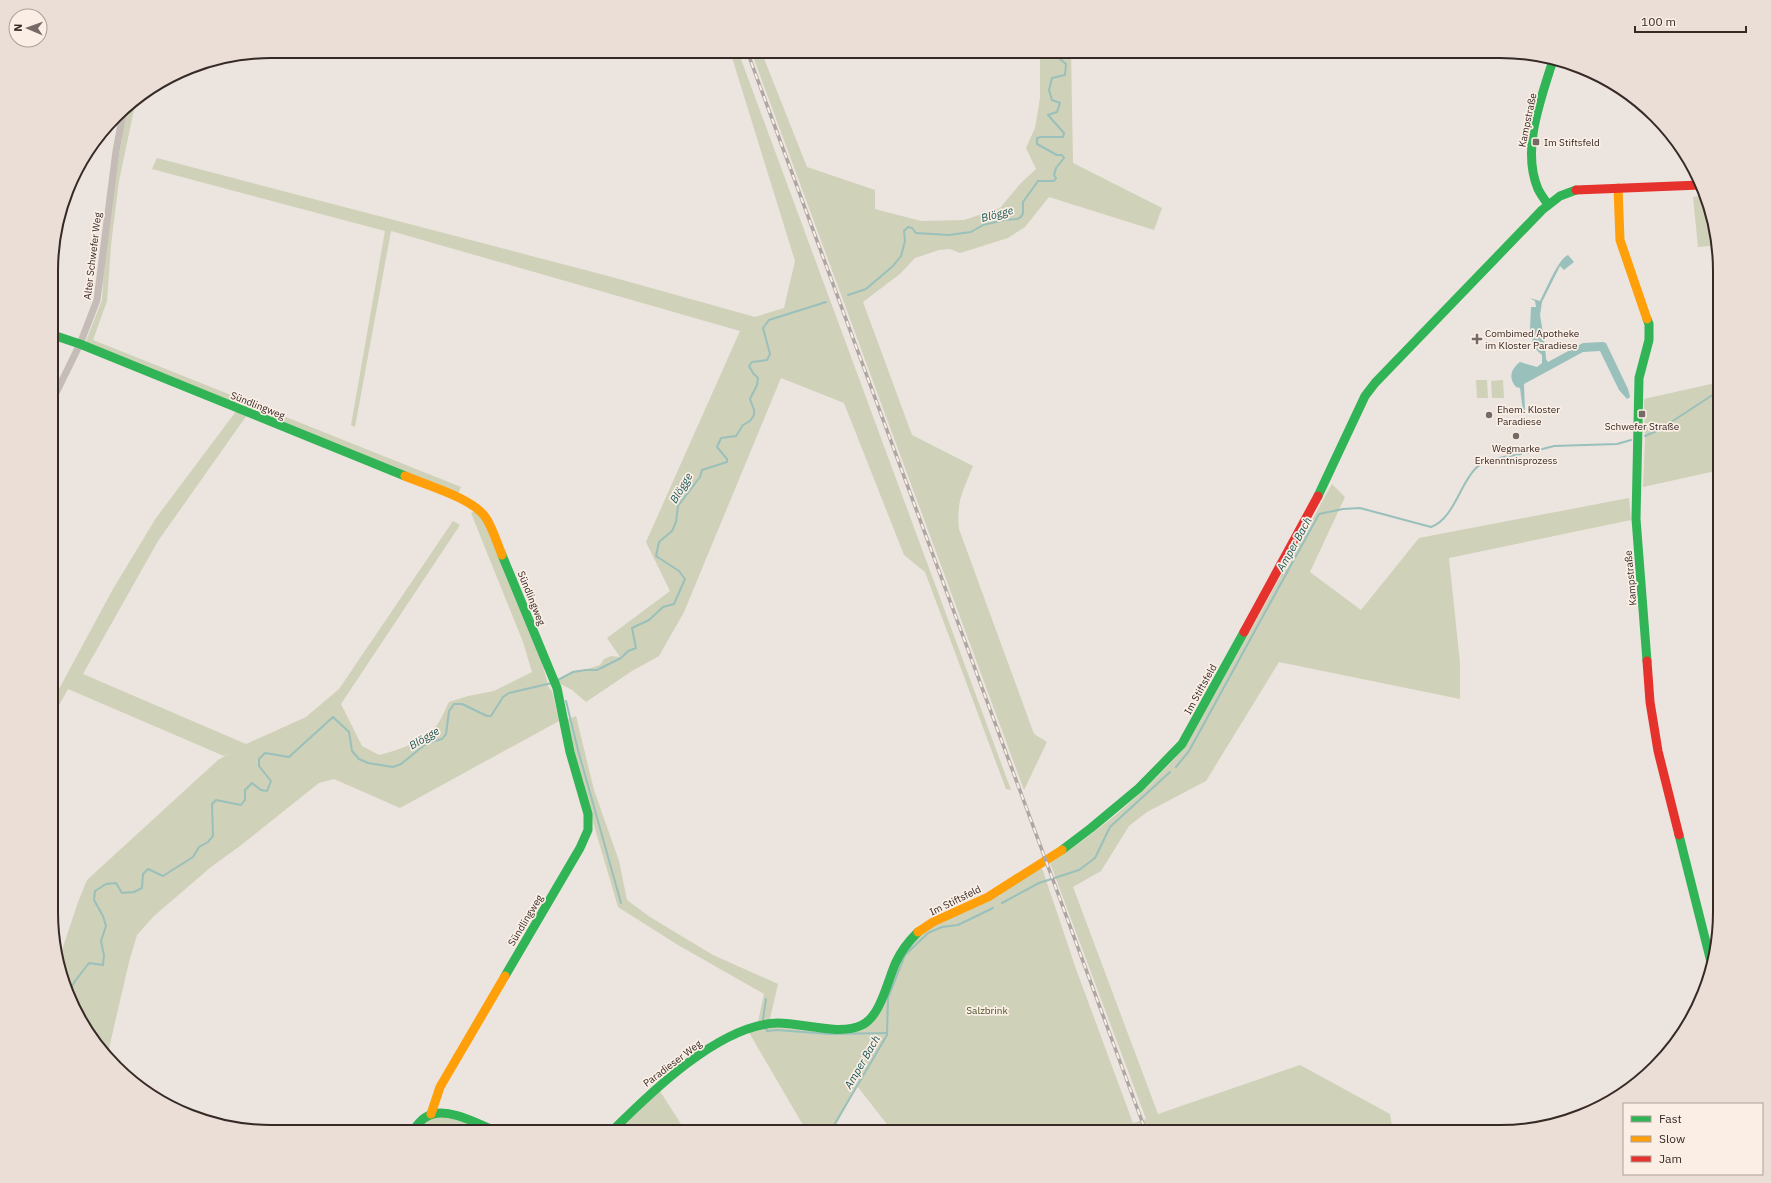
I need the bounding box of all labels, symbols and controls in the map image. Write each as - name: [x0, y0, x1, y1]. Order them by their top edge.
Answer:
- north arrow: [8, 8, 48, 48]
- scale bar: [1635, 8, 1746, 34]
- text: 100 m: [1641, 14, 1676, 29]
- text: N: [11, 23, 25, 32]
- street label: Kampstraße: [1515, 91, 1540, 148]
- place label: Im Stiftsfeld: [1544, 136, 1600, 149]
- marker: Im Stiftsfeld: [1531, 137, 1541, 147]
- water label: Blögge: [979, 203, 1015, 225]
- street label: Alter Schwefer Weg: [81, 211, 104, 300]
- place label: Combimed Apotheke im Kloster Paradiese: [1485, 327, 1580, 352]
- marker: Combimed Apotheke im Kloster Paradiese: [1472, 334, 1482, 344]
- street label: Sündlingweg: [229, 389, 288, 423]
- place label: Ehem. Kloster Paradiese: [1497, 403, 1560, 428]
- marker: Schwefer Straße: [1637, 409, 1647, 419]
- marker: Ehem. Kloster Paradiese: [1484, 410, 1494, 420]
- place label: Schwefer Straße: [1605, 420, 1680, 433]
- marker: Wegmarke Erkenntnisprozess: [1511, 431, 1521, 441]
- place label: Wegmarke Erkenntnisprozess: [1475, 442, 1557, 467]
- water label: Blögge: [667, 470, 696, 506]
- water label: Amper Bach: [1273, 515, 1315, 574]
- street label: Kampstraße: [1622, 549, 1639, 606]
- street label: Sündlingweg: [515, 569, 549, 628]
- street label: Im Stiftsfeld: [1181, 662, 1220, 717]
- water label: Blögge: [406, 723, 442, 752]
- street label: Im Stiftsfeld: [927, 882, 983, 919]
- street label: Sündlingweg: [505, 892, 546, 948]
- park label: Salzbrink: [966, 1004, 1008, 1017]
- water label: Amper Bach: [841, 1033, 883, 1092]
- street label: Paradieser Weg: [640, 1037, 705, 1090]
- legend: [1623, 1103, 1763, 1175]
- text: Fast: [1659, 1111, 1682, 1126]
- text: Slow: [1659, 1131, 1685, 1146]
- text: Jam: [1659, 1151, 1682, 1166]

